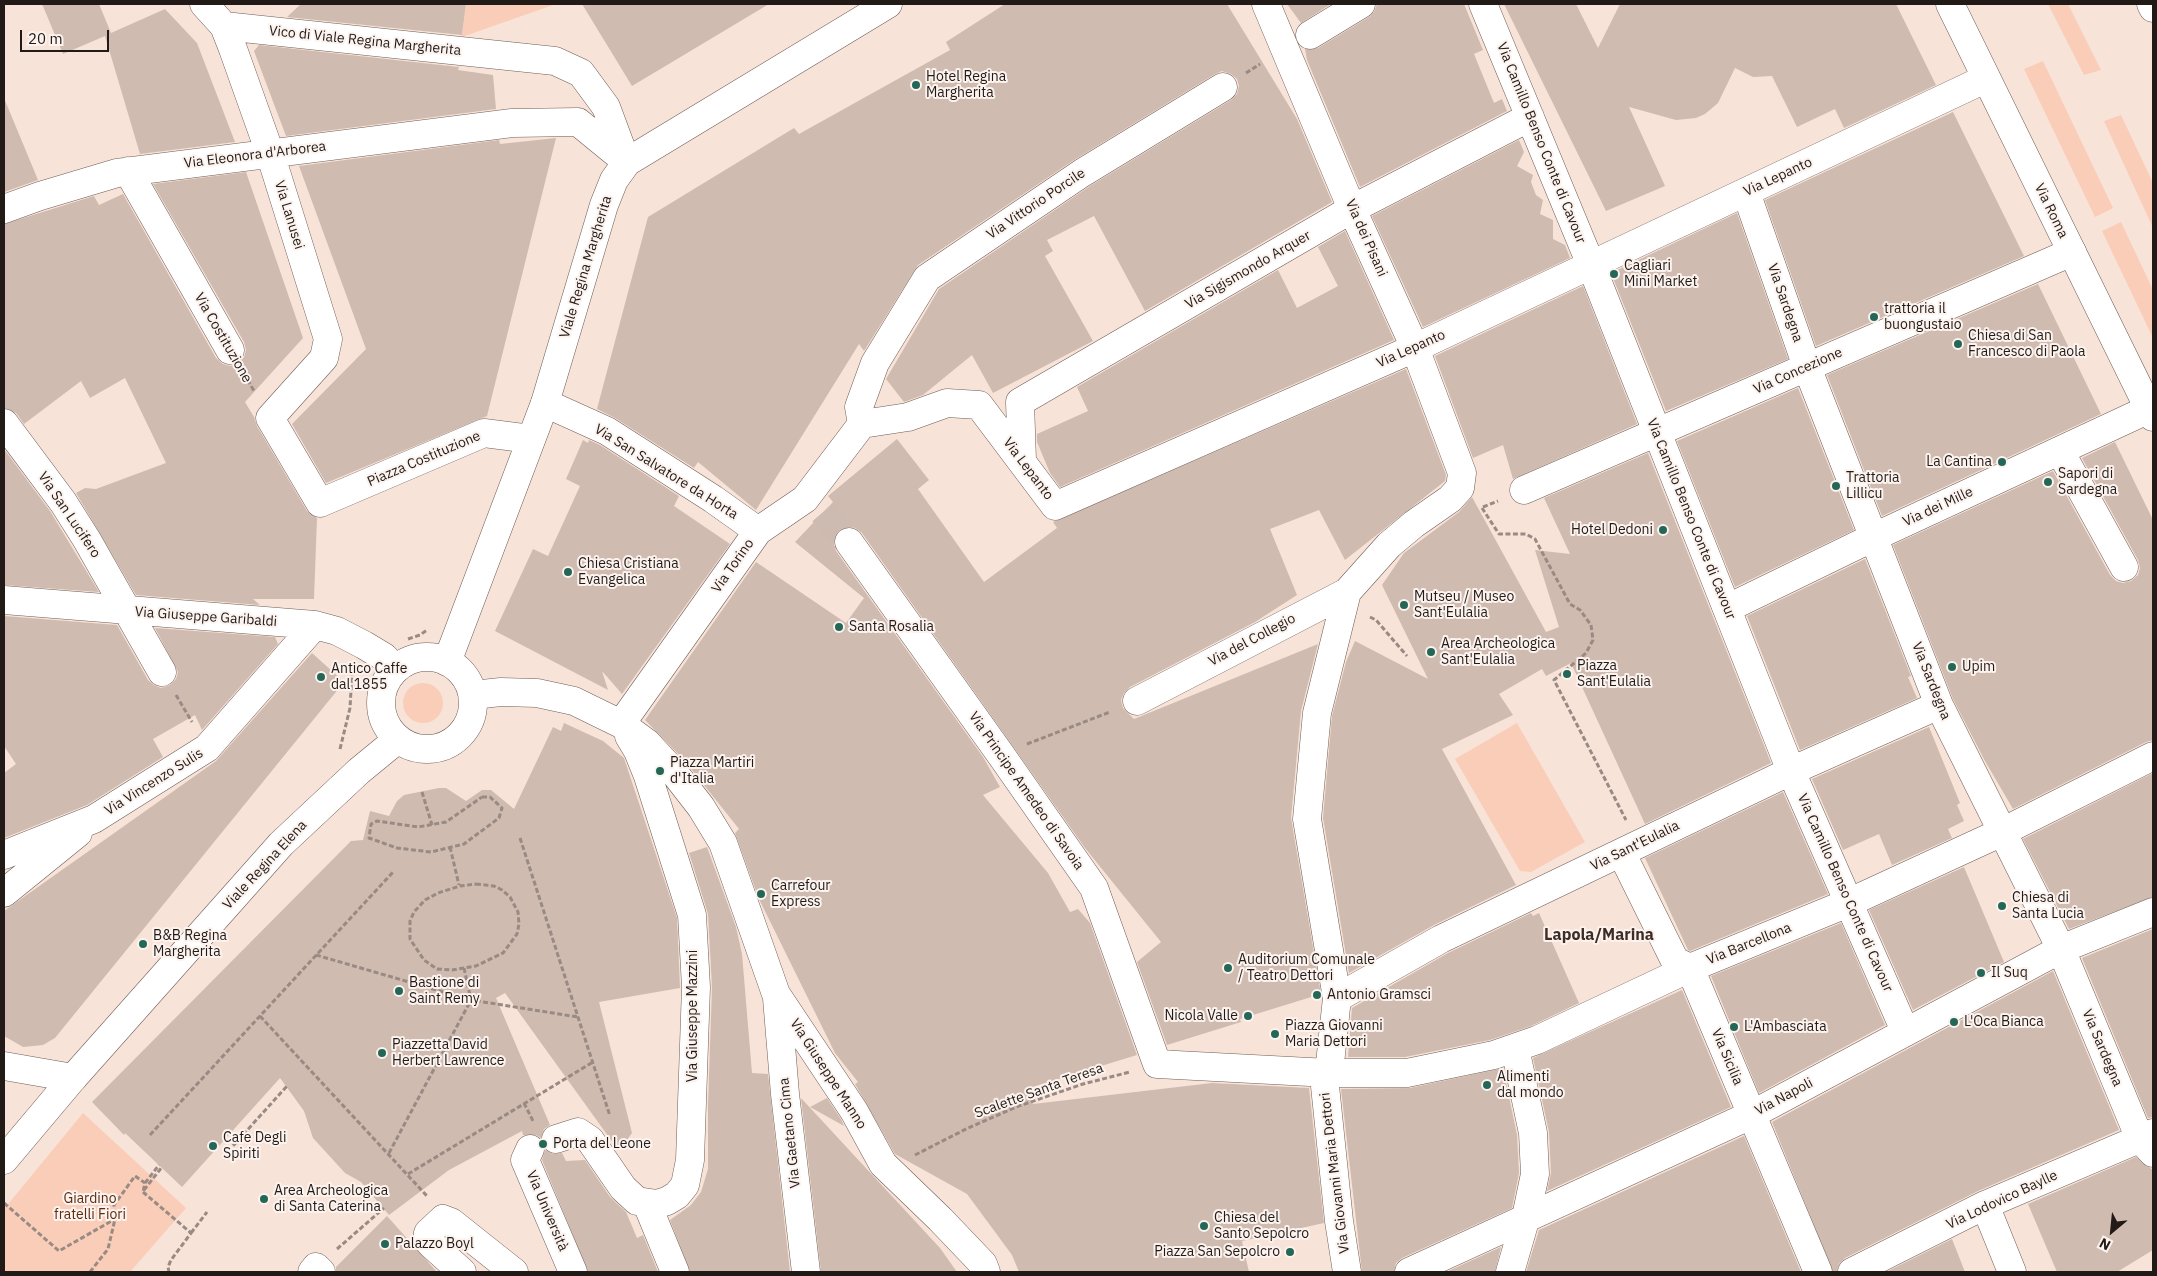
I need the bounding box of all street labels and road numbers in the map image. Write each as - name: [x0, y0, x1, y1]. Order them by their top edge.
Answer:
- street label: Vico di Viale Regina Margherita: [268, 23, 462, 59]
- street label: Via Camillo Benso Conte di Cavour: [1493, 40, 1589, 246]
- street label: Via Eleonora d'Arborea: [183, 138, 327, 172]
- street label: Via Lepanto: [1741, 154, 1815, 200]
- street label: Via Vittorio Porcile: [984, 165, 1088, 243]
- street label: Via Lanusei: [271, 179, 307, 251]
- street label: Via Roma: [2030, 181, 2072, 241]
- street label: Viale Regina Margherita: [556, 194, 616, 340]
- street label: Via dei Pisani: [1341, 197, 1391, 279]
- street label: Via Sigismondo Arquer: [1182, 227, 1314, 313]
- street label: Via Sardegna: [1764, 261, 1806, 345]
- street label: Via Costituzione: [191, 290, 255, 386]
- street label: Via Lepanto: [1374, 326, 1448, 372]
- street label: Via Concezione: [1751, 344, 1845, 398]
- street label: Via Camillo Benso Conte di Cavour: [1643, 416, 1739, 622]
- street label: Via San Salvatore da Horta: [591, 421, 741, 523]
- street label: Piazza Costituzione: [365, 428, 483, 490]
- street label: Via Lepanto: [999, 435, 1057, 503]
- street label: Via San Lucifero: [34, 469, 104, 561]
- street label: Via dei Mille: [1900, 483, 1976, 531]
- street label: Via Torino: [708, 536, 758, 596]
- street label: Via Giuseppe Garibaldi: [134, 604, 278, 630]
- street label: Via del Collegio: [1206, 610, 1298, 670]
- street label: Via Sardegna: [1908, 640, 1954, 722]
- street label: Via Principe Amedeo di Savoia: [965, 709, 1087, 873]
- street label: Via Vincenzo Sulis: [102, 745, 206, 819]
- street label: Via Camillo Benso Conte di Cavour: [1794, 791, 1896, 995]
- street label: Viale Regina Elena: [219, 817, 311, 913]
- street label: Via Sant'Eulalia: [1588, 817, 1682, 875]
- street label: Via Barcellona: [1704, 919, 1794, 969]
- street label: Via Giuseppe Mazzini: [685, 950, 701, 1082]
- street label: Via Sardegna: [2078, 1007, 2126, 1089]
- street label: Via Giuseppe Manno: [786, 1016, 870, 1132]
- street label: Via Sicilia: [1708, 1026, 1746, 1088]
- street label: Scalette Santa Teresa: [972, 1060, 1106, 1122]
- street label: Via Napoli: [1752, 1075, 1816, 1119]
- street label: Via Gaetano Cima: [776, 1077, 804, 1189]
- street label: Via Giovanni Maria Dettori: [1317, 1091, 1353, 1255]
- street label: Via Lodovico Baylle: [1944, 1167, 2060, 1233]
- street label: Via Università: [522, 1168, 572, 1254]

